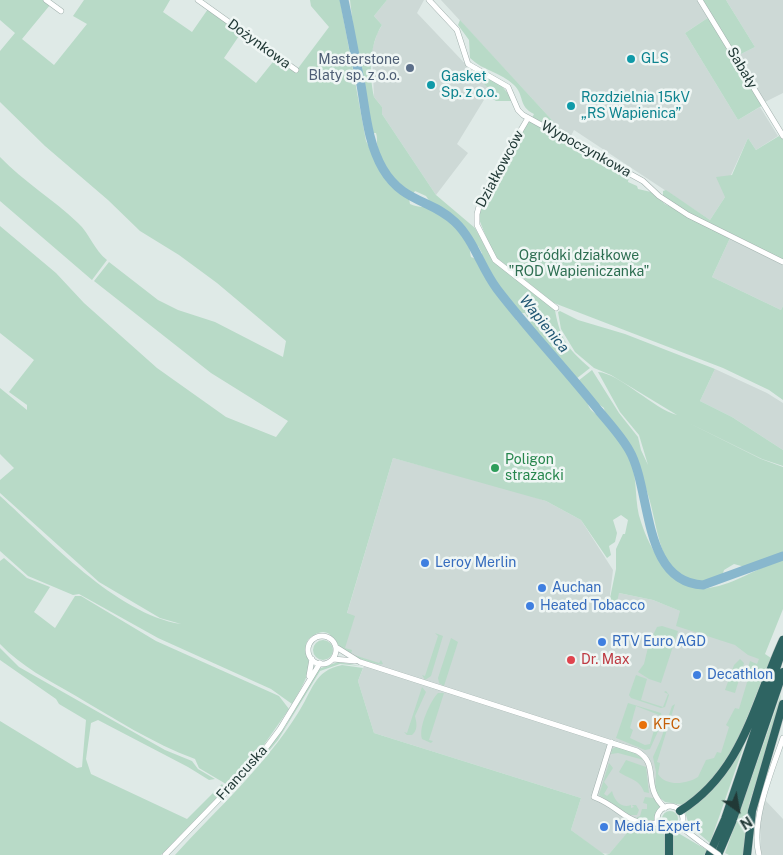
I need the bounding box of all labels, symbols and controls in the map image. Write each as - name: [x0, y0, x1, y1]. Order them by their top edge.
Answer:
- street label: Dożynkowa: [224, 16, 294, 72]
- street label: Sabały: [723, 44, 761, 92]
- place label: GLS: [641, 51, 669, 67]
- place label: Masterstone Blaty sp. z o.o.: [308, 52, 400, 84]
- marker: GLS: [625, 53, 637, 65]
- marker: Masterstone Blaty sp. z o.o.: [404, 62, 416, 74]
- place label: Gasket Sp. z o.o.: [441, 69, 498, 102]
- marker: Gasket Sp. z o.o.: [425, 79, 437, 91]
- place label: Rozdzielnia 15kV „RS Wapienica”: [581, 90, 690, 122]
- marker: Rozdzielnia 15kV „RS Wapienica”: [565, 100, 577, 112]
- street label: Wypoczynkowa: [538, 117, 634, 181]
- street label: Działkowców: [473, 128, 527, 210]
- park label: Ogródki działkowe "ROD Wapieniczanka": [508, 248, 650, 280]
- water label: Wapienica: [515, 291, 573, 357]
- place label: Poligon strażacki: [505, 452, 564, 484]
- marker: Poligon strażacki: [489, 462, 501, 474]
- place label: Leroy Merlin: [435, 555, 516, 571]
- marker: Leroy Merlin: [419, 557, 431, 569]
- place label: Auchan: [552, 580, 601, 596]
- marker: Auchan: [536, 582, 548, 594]
- place label: Heated Tobacco: [540, 598, 645, 614]
- marker: Heated Tobacco: [524, 600, 536, 612]
- place label: RTV Euro AGD: [612, 634, 706, 650]
- marker: RTV Euro AGD: [596, 636, 608, 648]
- place label: Dr. Max: [581, 652, 630, 668]
- marker: Dr. Max: [565, 654, 577, 666]
- place label: Decathlon: [707, 667, 773, 683]
- marker: Decathlon: [691, 669, 703, 681]
- place label: KFC: [653, 717, 681, 733]
- marker: KFC: [637, 719, 649, 731]
- street label: Francuska: [213, 742, 271, 804]
- north arrow: [713, 785, 763, 835]
- text: N: [737, 813, 755, 832]
- place label: Media Expert: [614, 819, 701, 835]
- marker: Media Expert: [598, 821, 610, 833]

